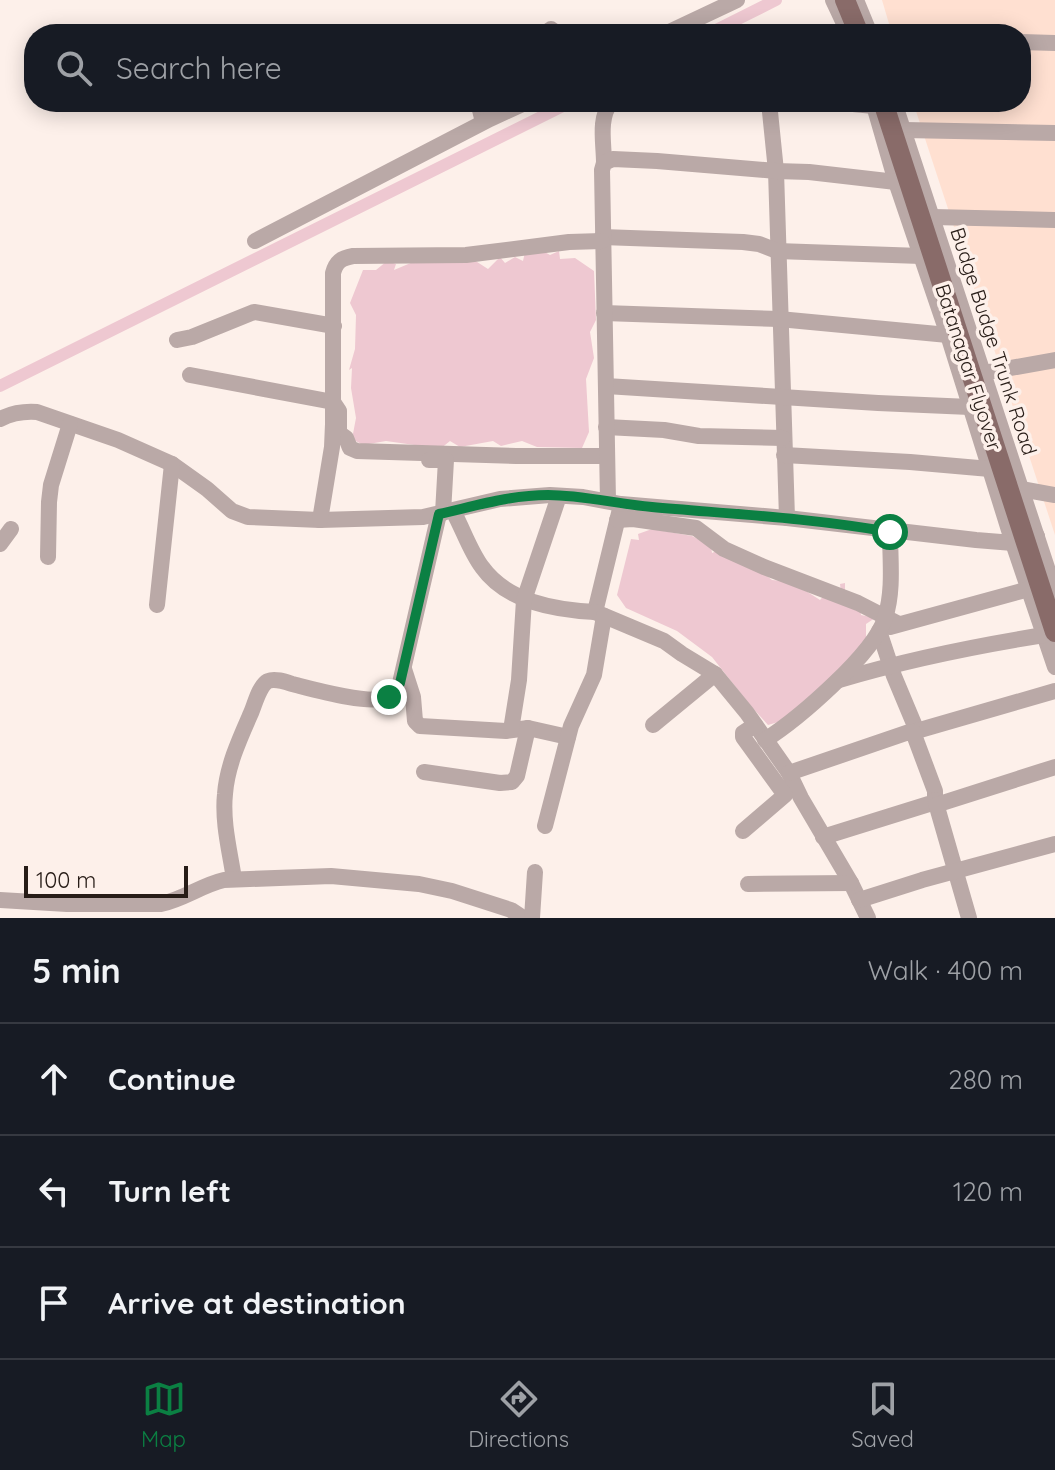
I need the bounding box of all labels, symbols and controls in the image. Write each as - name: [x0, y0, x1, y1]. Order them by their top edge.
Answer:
- search box: [24, 24, 1031, 112]
- icon: search: [52, 46, 96, 90]
- text: Search here: [116, 49, 282, 87]
- street label: Budge Budge Trunk Road: [945, 224, 1043, 458]
- street label: Batanagar Flyover: [930, 281, 1008, 454]
- route start: [872, 514, 908, 550]
- route end: [371, 679, 407, 715]
- scale bar: [24, 862, 188, 898]
- text: 100 m: [36, 866, 96, 894]
- text: 5 min: [32, 949, 121, 992]
- text: Walk · 400 m: [868, 954, 1023, 987]
- icon: ahead: [32, 1057, 76, 1101]
- text: Continue: [108, 1060, 236, 1098]
- text: 280 m: [948, 1063, 1023, 1096]
- icon: left: [32, 1169, 76, 1213]
- text: Turn left: [108, 1172, 231, 1210]
- text: 120 m: [953, 1175, 1023, 1208]
- icon: arrive: [32, 1281, 76, 1325]
- text: Arrive at destination: [108, 1284, 406, 1322]
- tab: Map: [141, 1377, 186, 1453]
- tab: Directions: [468, 1377, 569, 1453]
- tab: Saved: [851, 1377, 914, 1453]

